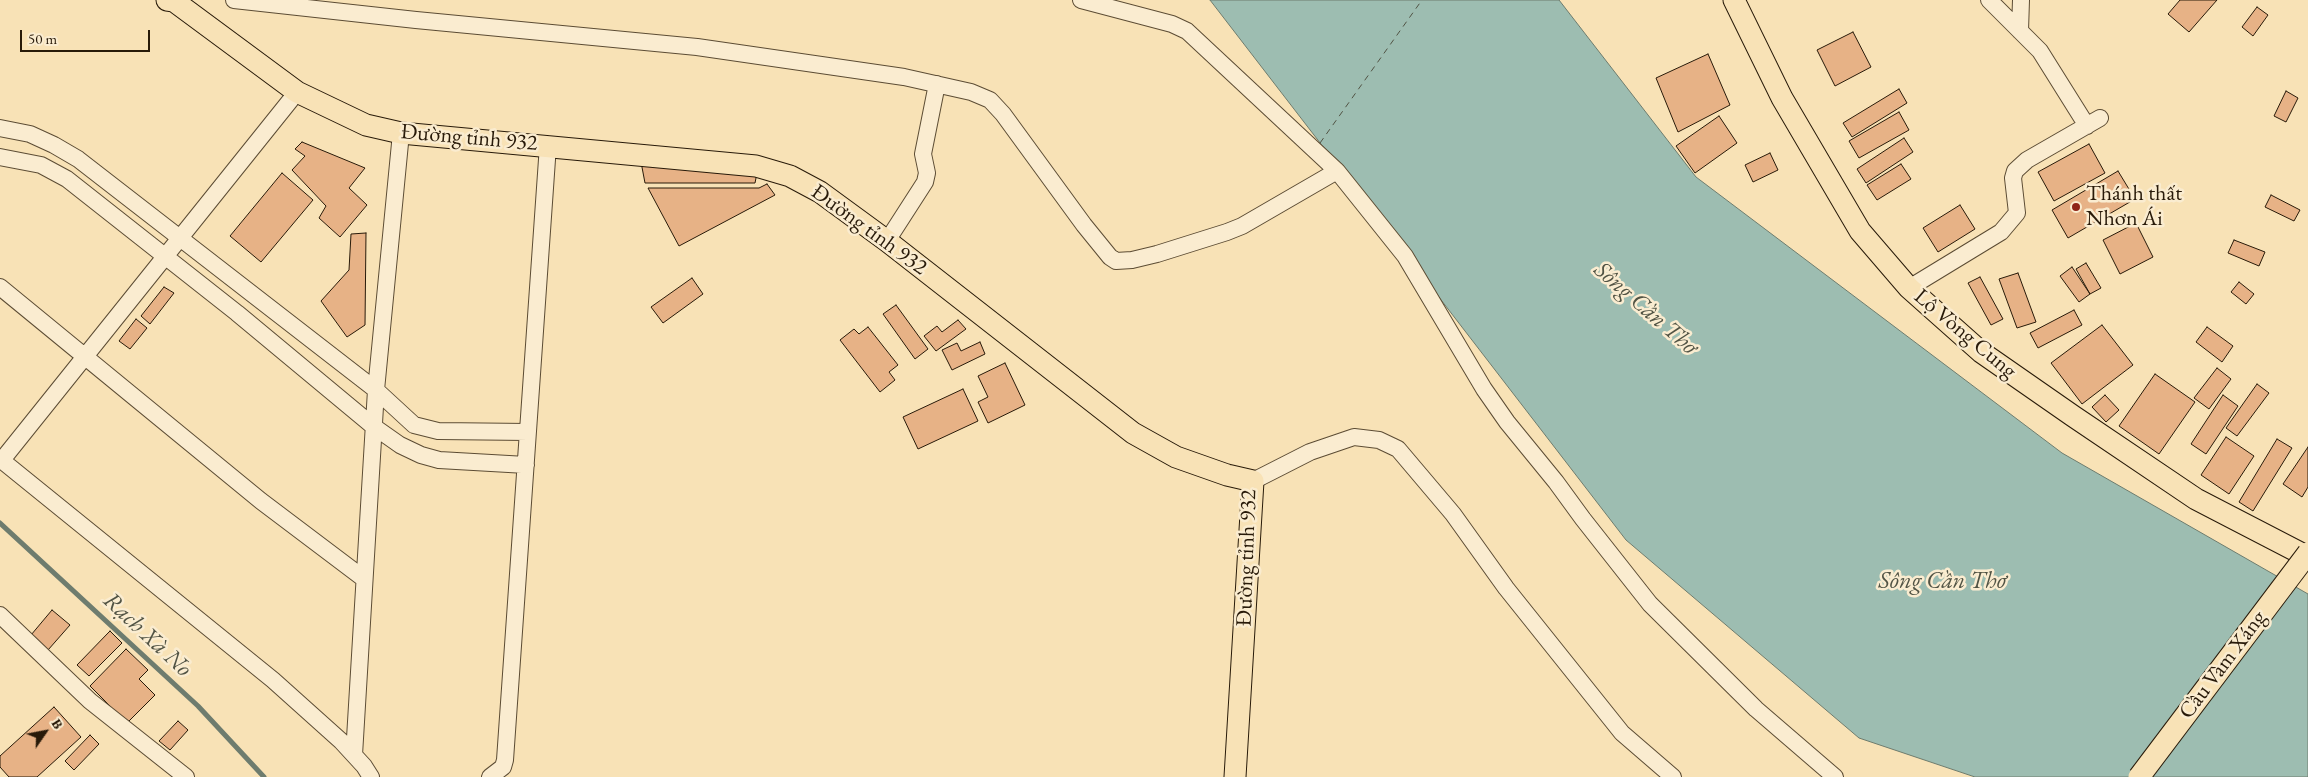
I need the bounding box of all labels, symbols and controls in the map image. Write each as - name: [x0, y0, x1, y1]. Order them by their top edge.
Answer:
- scale bar: [22, 20, 152, 52]
- text: 50 m: [28, 29, 57, 48]
- street label: Đường tỉnh 932: [400, 119, 538, 157]
- street label: Đường tỉnh 932: [806, 179, 932, 281]
- place label: Thánh thất Nhơn Ái: [2086, 181, 2182, 232]
- marker: Thánh thất Nhơn Ái: [2070, 201, 2082, 213]
- water label: Sông Cần Thơ: [1588, 256, 1704, 362]
- street label: Lộ Vòng Cung: [1908, 284, 2022, 384]
- street label: Đường tỉnh 932: [1231, 489, 1263, 627]
- water label: Sông Cần Thơ: [1879, 567, 2007, 595]
- water label: Rạch Xà No: [97, 587, 197, 683]
- street label: Cầu Vàm Xáng: [2174, 606, 2272, 724]
- north arrow: [20, 707, 70, 757]
- text: B: [48, 715, 68, 732]

